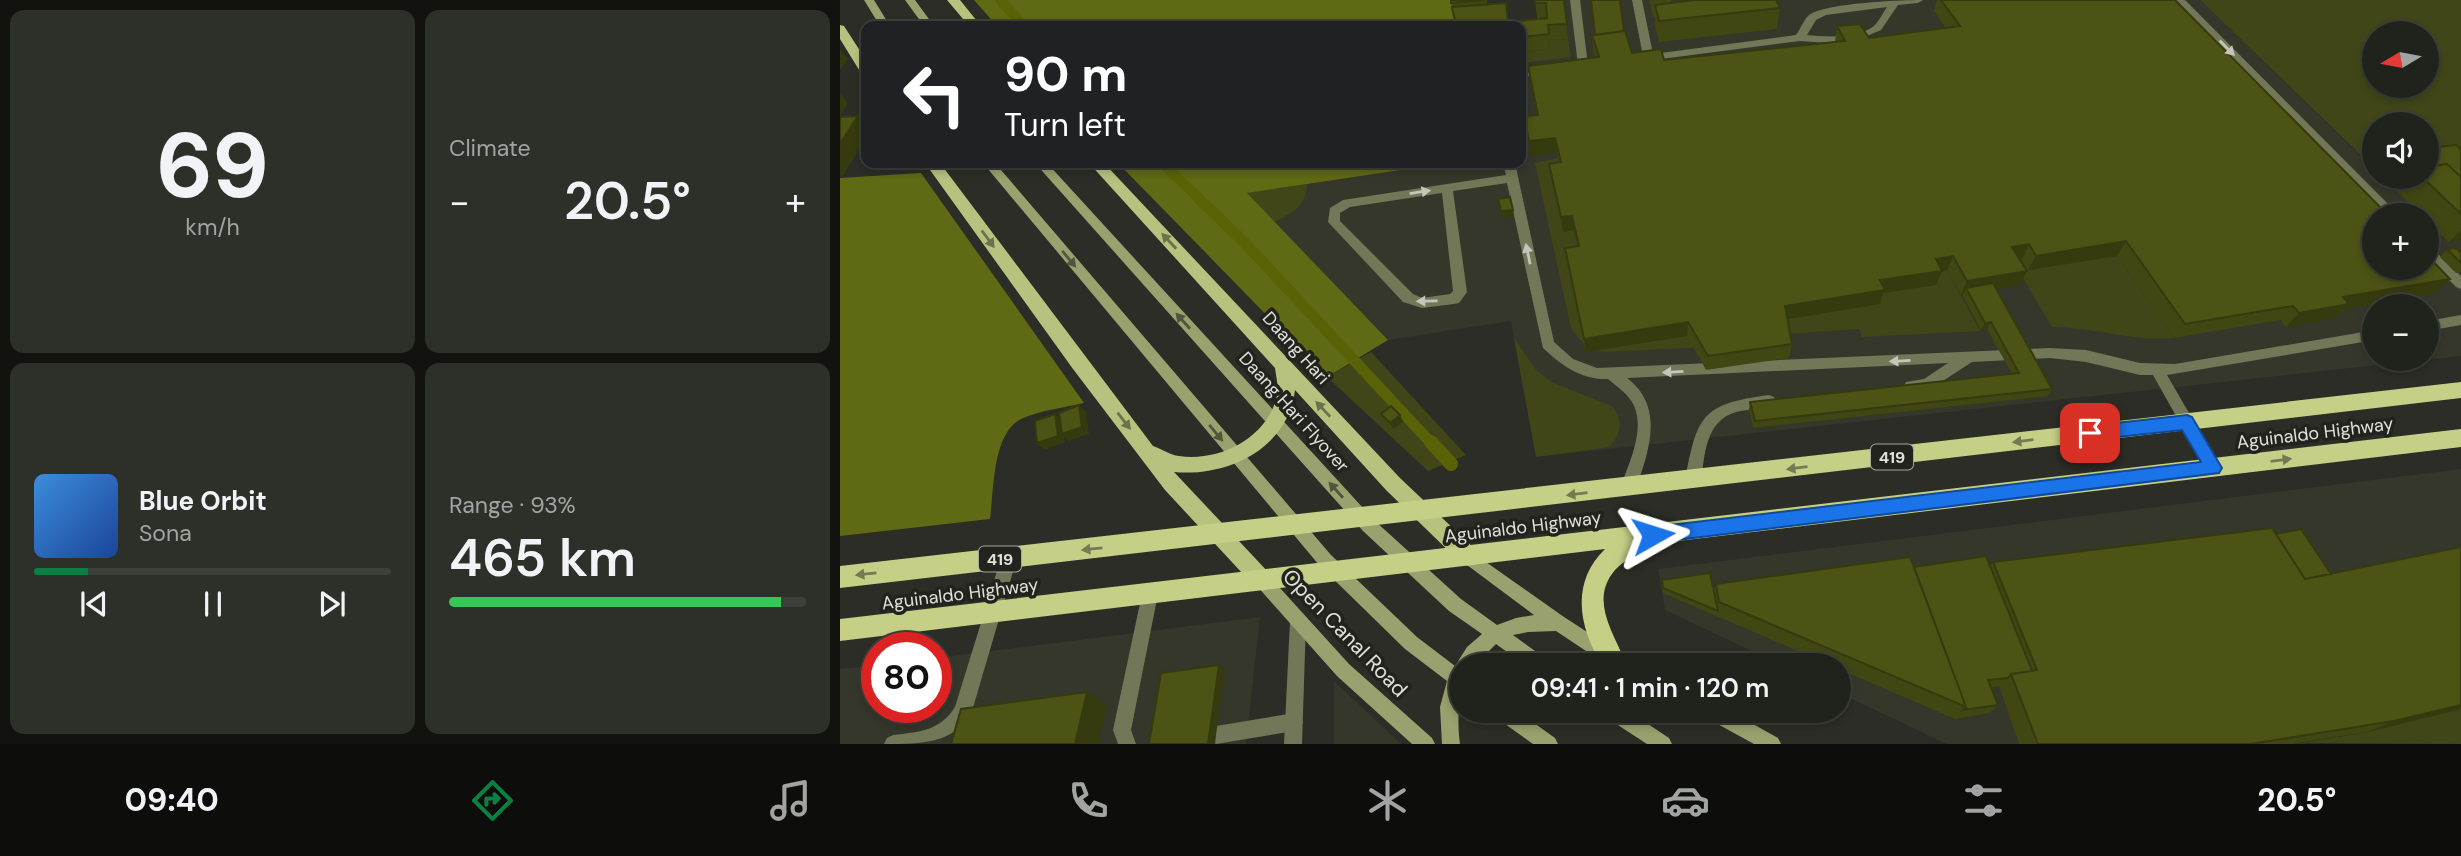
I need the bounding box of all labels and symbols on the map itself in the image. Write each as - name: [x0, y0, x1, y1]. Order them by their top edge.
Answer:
- north arrow: [2362, 21, 2440, 98]
- one-way arrow: [2219, 40, 2236, 57]
- one-way arrow: [1409, 186, 1431, 197]
- one-way arrow: [980, 230, 994, 248]
- one-way arrow: [1161, 232, 1177, 250]
- one-way arrow: [1522, 243, 1533, 265]
- one-way arrow: [1061, 251, 1076, 268]
- one-way arrow: [1416, 296, 1438, 307]
- street label: Daang Hari: [1257, 306, 1335, 390]
- one-way arrow: [1176, 313, 1192, 330]
- street label: Daang Hari Flyover: [1234, 347, 1355, 477]
- one-way arrow: [1889, 355, 1911, 366]
- one-way arrow: [1662, 367, 1684, 378]
- one-way arrow: [1316, 401, 1332, 418]
- pin: [2060, 403, 2120, 463]
- street label: Aguinaldo Highway: [2235, 411, 2395, 455]
- one-way arrow: [1117, 412, 1131, 430]
- one-way arrow: [1208, 424, 1224, 442]
- one-way arrow: [2012, 436, 2034, 447]
- road number: 419: [1871, 445, 1913, 470]
- one-way arrow: [2270, 454, 2292, 465]
- one-way arrow: [1786, 463, 1808, 474]
- one-way arrow: [1328, 481, 1344, 499]
- one-way arrow: [1566, 488, 1588, 499]
- position arrow: [1616, 498, 1690, 572]
- street label: Aguinaldo Highway: [1443, 505, 1603, 549]
- one-way arrow: [1081, 543, 1103, 554]
- road number: 419: [979, 546, 1021, 572]
- street label: Open Canal Road: [1277, 563, 1413, 703]
- one-way arrow: [855, 568, 877, 579]
- street label: Aguinaldo Highway: [880, 572, 1040, 616]
- speed limit sign: 80: [861, 632, 952, 723]

